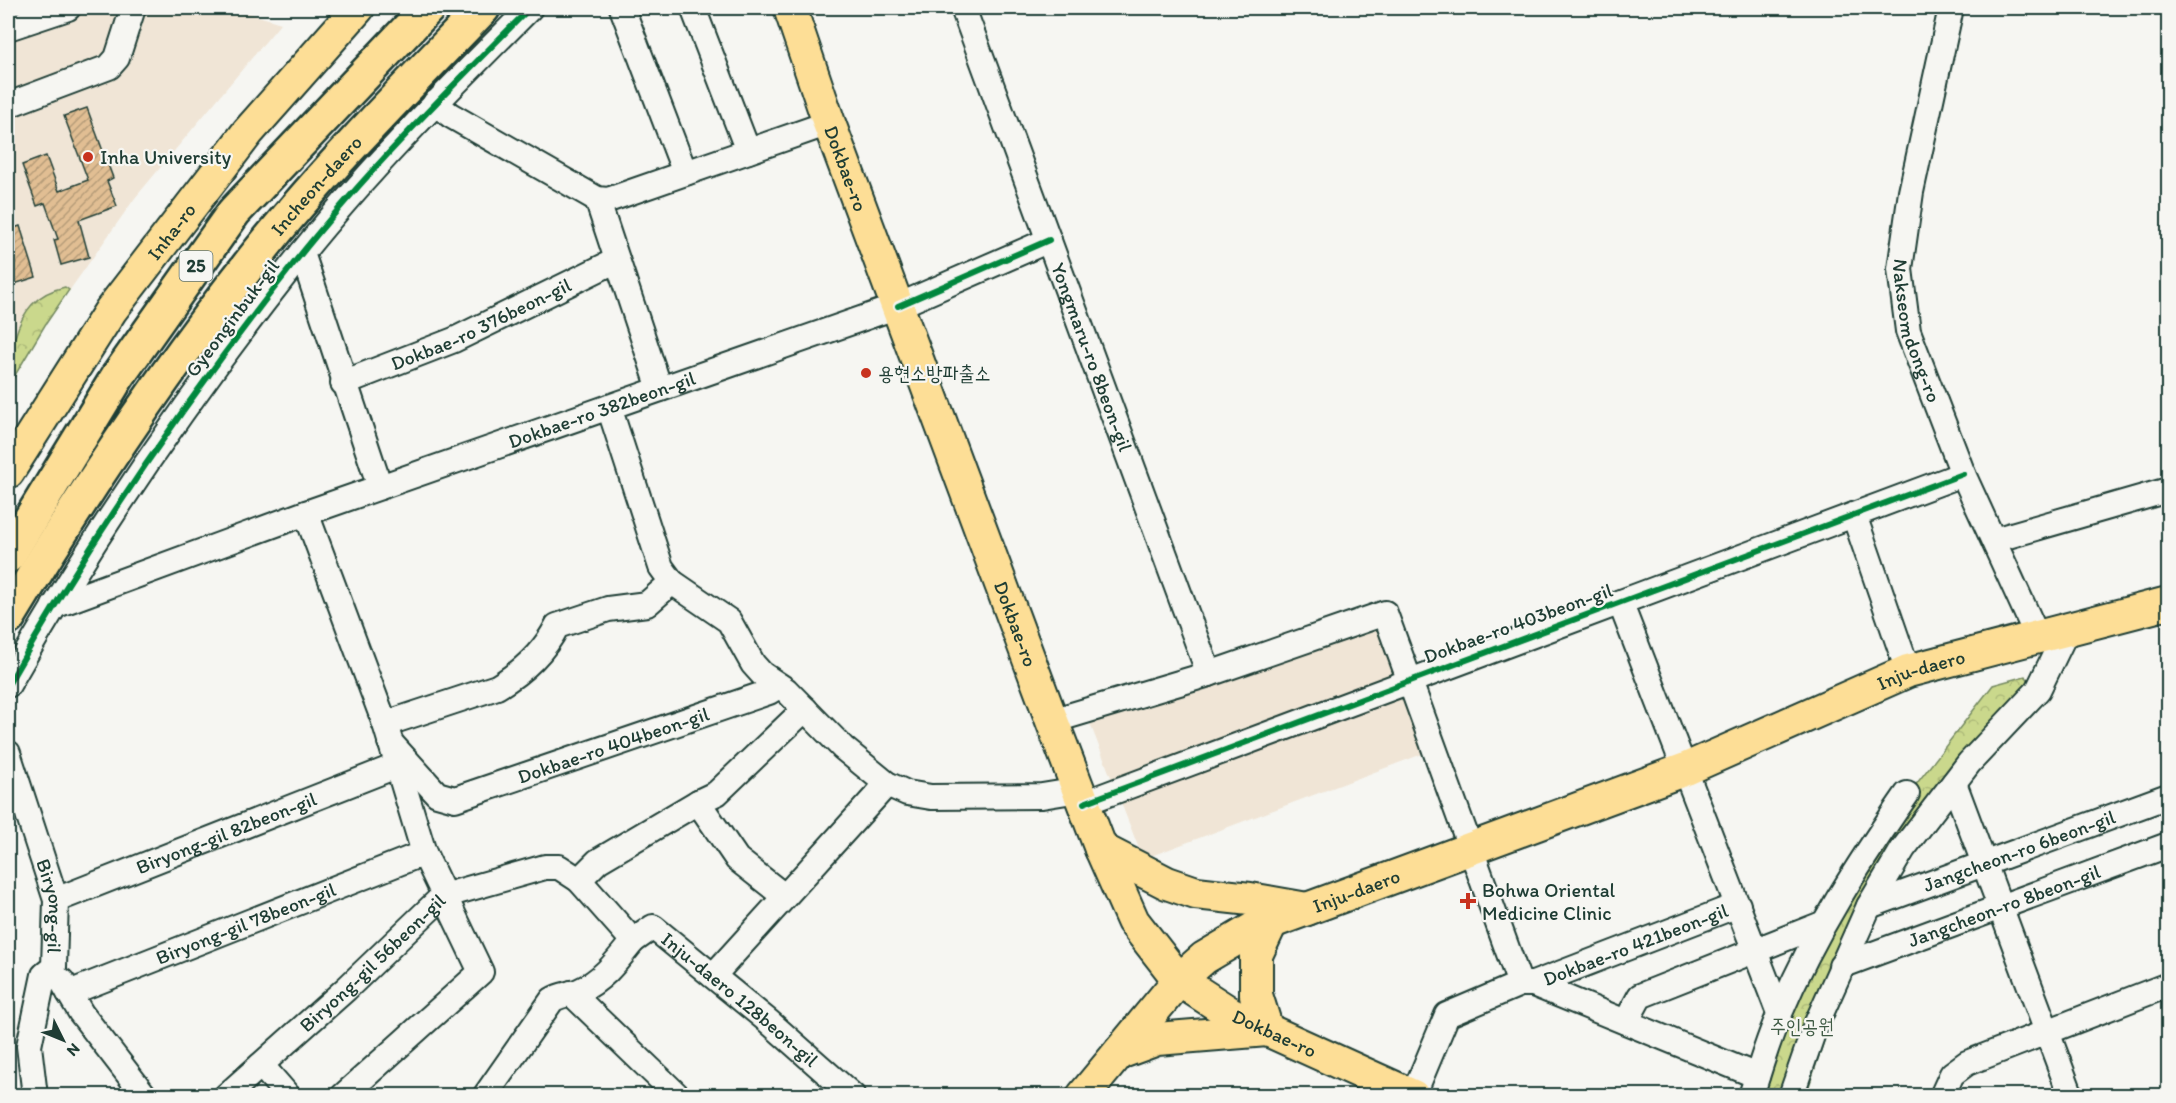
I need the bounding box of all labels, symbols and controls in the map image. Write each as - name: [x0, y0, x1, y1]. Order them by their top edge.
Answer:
- street label: Dokbae-ro: [819, 122, 873, 215]
- street label: Incheon-daero: [265, 130, 367, 241]
- place label: Inha University: [100, 145, 232, 169]
- marker: Inha University: [81, 150, 95, 164]
- street label: Inha-ro: [142, 198, 201, 265]
- road number: 25: [180, 251, 212, 281]
- street label: Gyeonginbuk-gil: [180, 254, 284, 382]
- street label: Nakseomdong-ro: [1888, 257, 1946, 406]
- street label: Yongmaru-ro 8beon-gil: [1046, 259, 1138, 455]
- street label: Dokbae-ro 376beon-gil: [387, 272, 575, 375]
- place label: 용현소방파출소: [878, 361, 991, 385]
- street label: Dokbae-ro 382beon-gil: [505, 366, 699, 453]
- marker: 용현소방파출소: [859, 366, 873, 380]
- street label: Dokbae-ro: [989, 578, 1043, 670]
- street label: Dokbae-ro 403beon-gil: [1420, 578, 1616, 668]
- street label: Inju-daero: [1873, 645, 1968, 695]
- street label: Dokbae-ro 404beon-gil: [514, 701, 712, 789]
- street label: Biryong-gil 82beon-gil: [133, 786, 320, 879]
- street label: Jangcheon-ro 6beon-gil: [1920, 804, 2119, 897]
- street label: Biryong-gil: [31, 856, 68, 954]
- street label: Jangcheon-ro 8beon-gil: [1905, 859, 2104, 952]
- street label: Inju-daero: [1309, 864, 1403, 918]
- street label: Biryong-gil 78beon-gil: [152, 877, 339, 970]
- place label: Bohwa Oriental Medicine Clinic: [1482, 878, 1616, 925]
- street label: Biryong-gil 56beon-gil: [294, 888, 451, 1037]
- marker: Bohwa Oriental Medicine Clinic: [1459, 892, 1477, 910]
- street label: Dokbae-ro 421beon-gil: [1540, 898, 1732, 991]
- street label: Inju-daero 128beon-gil: [657, 927, 824, 1072]
- street label: Dokbae-ro: [1229, 1004, 1320, 1063]
- north arrow: [33, 1010, 93, 1070]
- park label: 주인공원: [1770, 1014, 1834, 1038]
- text: N: [63, 1039, 84, 1060]

